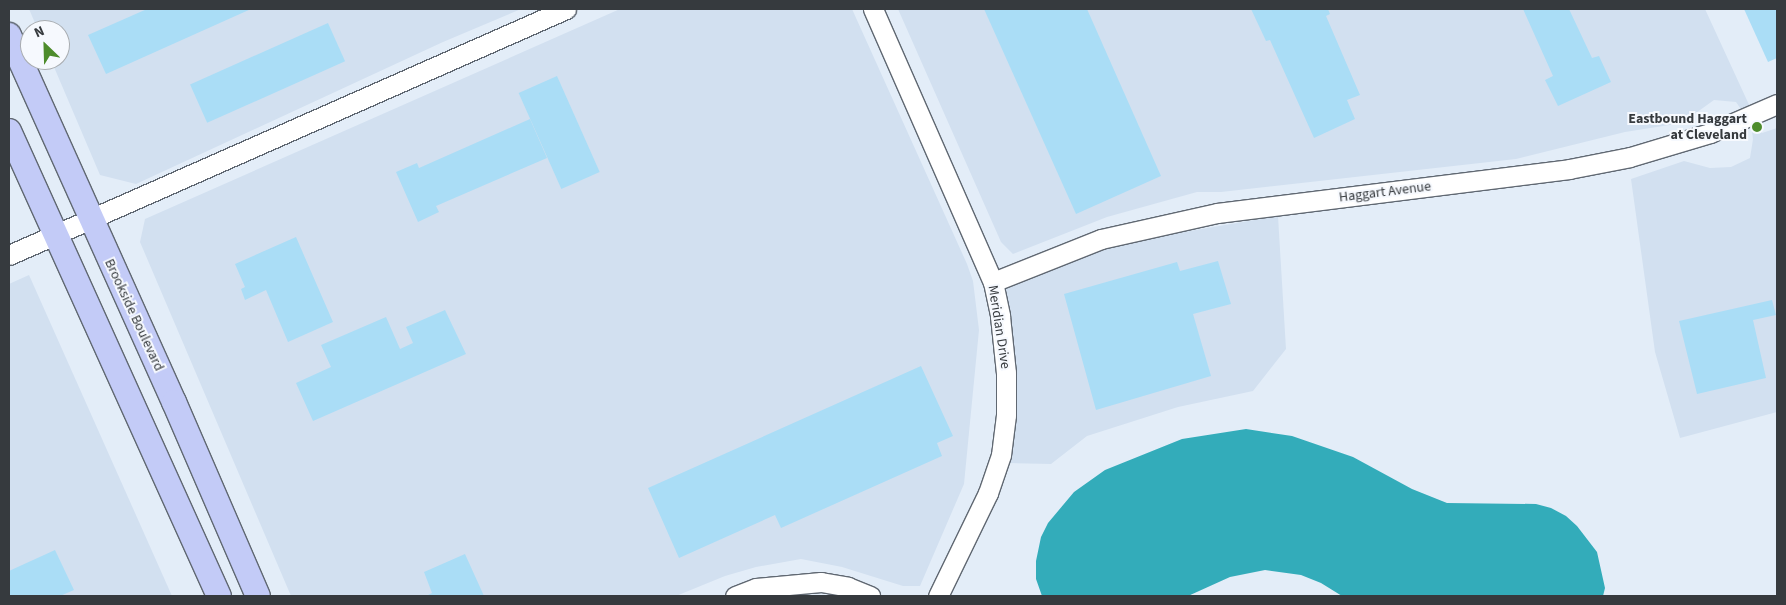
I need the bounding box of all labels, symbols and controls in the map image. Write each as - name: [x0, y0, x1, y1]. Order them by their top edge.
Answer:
- north arrow: [20, 20, 70, 70]
- text: N: [31, 21, 48, 43]
- place label: Eastbound Haggart at Cleveland: [1628, 111, 1747, 144]
- marker: Eastbound Haggart at Cleveland: [1751, 121, 1763, 133]
- street label: Haggart Avenue: [1338, 178, 1432, 206]
- street label: Brookside Boulevard: [101, 256, 167, 374]
- street label: Meridian Drive: [984, 284, 1014, 370]

